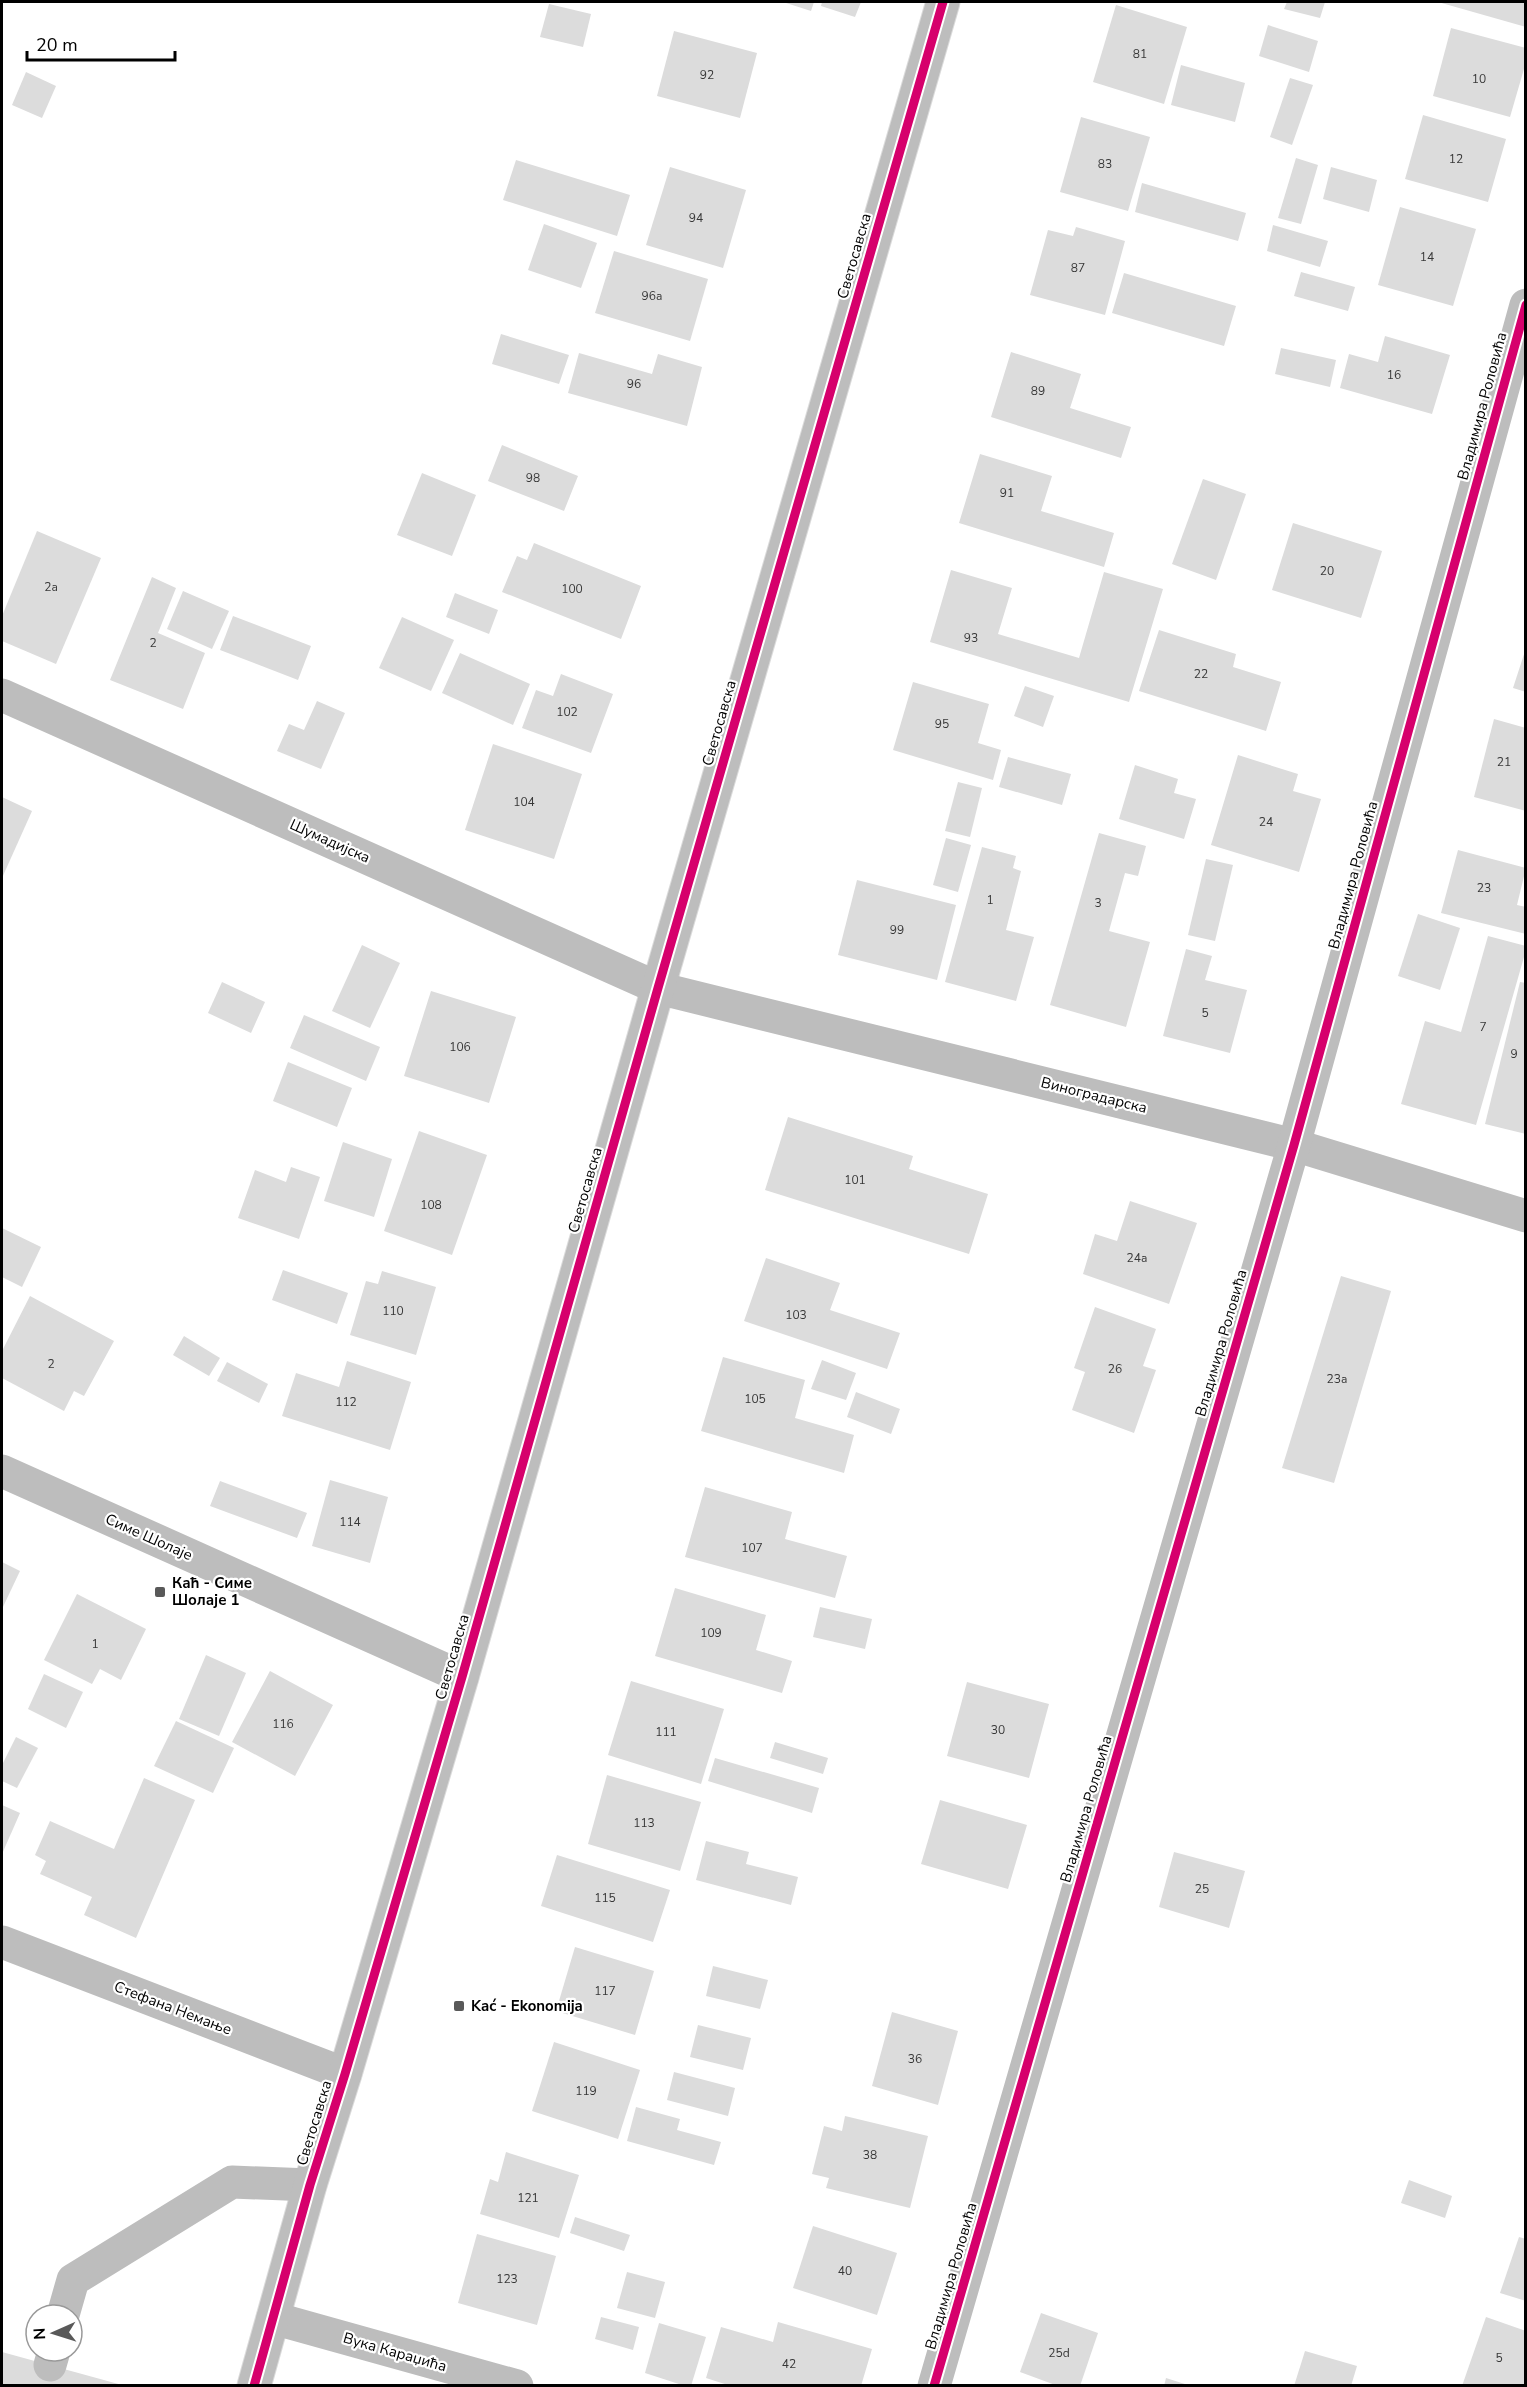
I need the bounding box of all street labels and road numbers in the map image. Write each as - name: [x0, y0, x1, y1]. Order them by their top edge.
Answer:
- street label: Светосавска: [832, 211, 876, 301]
- street label: Владимира Роловића: [1453, 330, 1511, 482]
- street label: Светосавска: [697, 678, 741, 768]
- street label: Владимира Роловића: [1324, 799, 1382, 951]
- street label: Шумадијска: [287, 814, 373, 868]
- street label: Виноградарска: [1039, 1072, 1149, 1118]
- street label: Светосавска: [563, 1145, 607, 1235]
- street label: Владимира Роловића: [1190, 1267, 1252, 1419]
- street label: Симе Шолаје: [102, 1509, 196, 1565]
- street label: Светосавска: [430, 1612, 474, 1702]
- street label: Владимира Роловића: [1055, 1733, 1117, 1885]
- street label: Стефана Немање: [111, 1976, 235, 2040]
- street label: Светосавска: [292, 2078, 336, 2168]
- street label: Владимира Роловића: [920, 2200, 982, 2352]
- street label: Вука Караџића: [341, 2328, 449, 2376]

